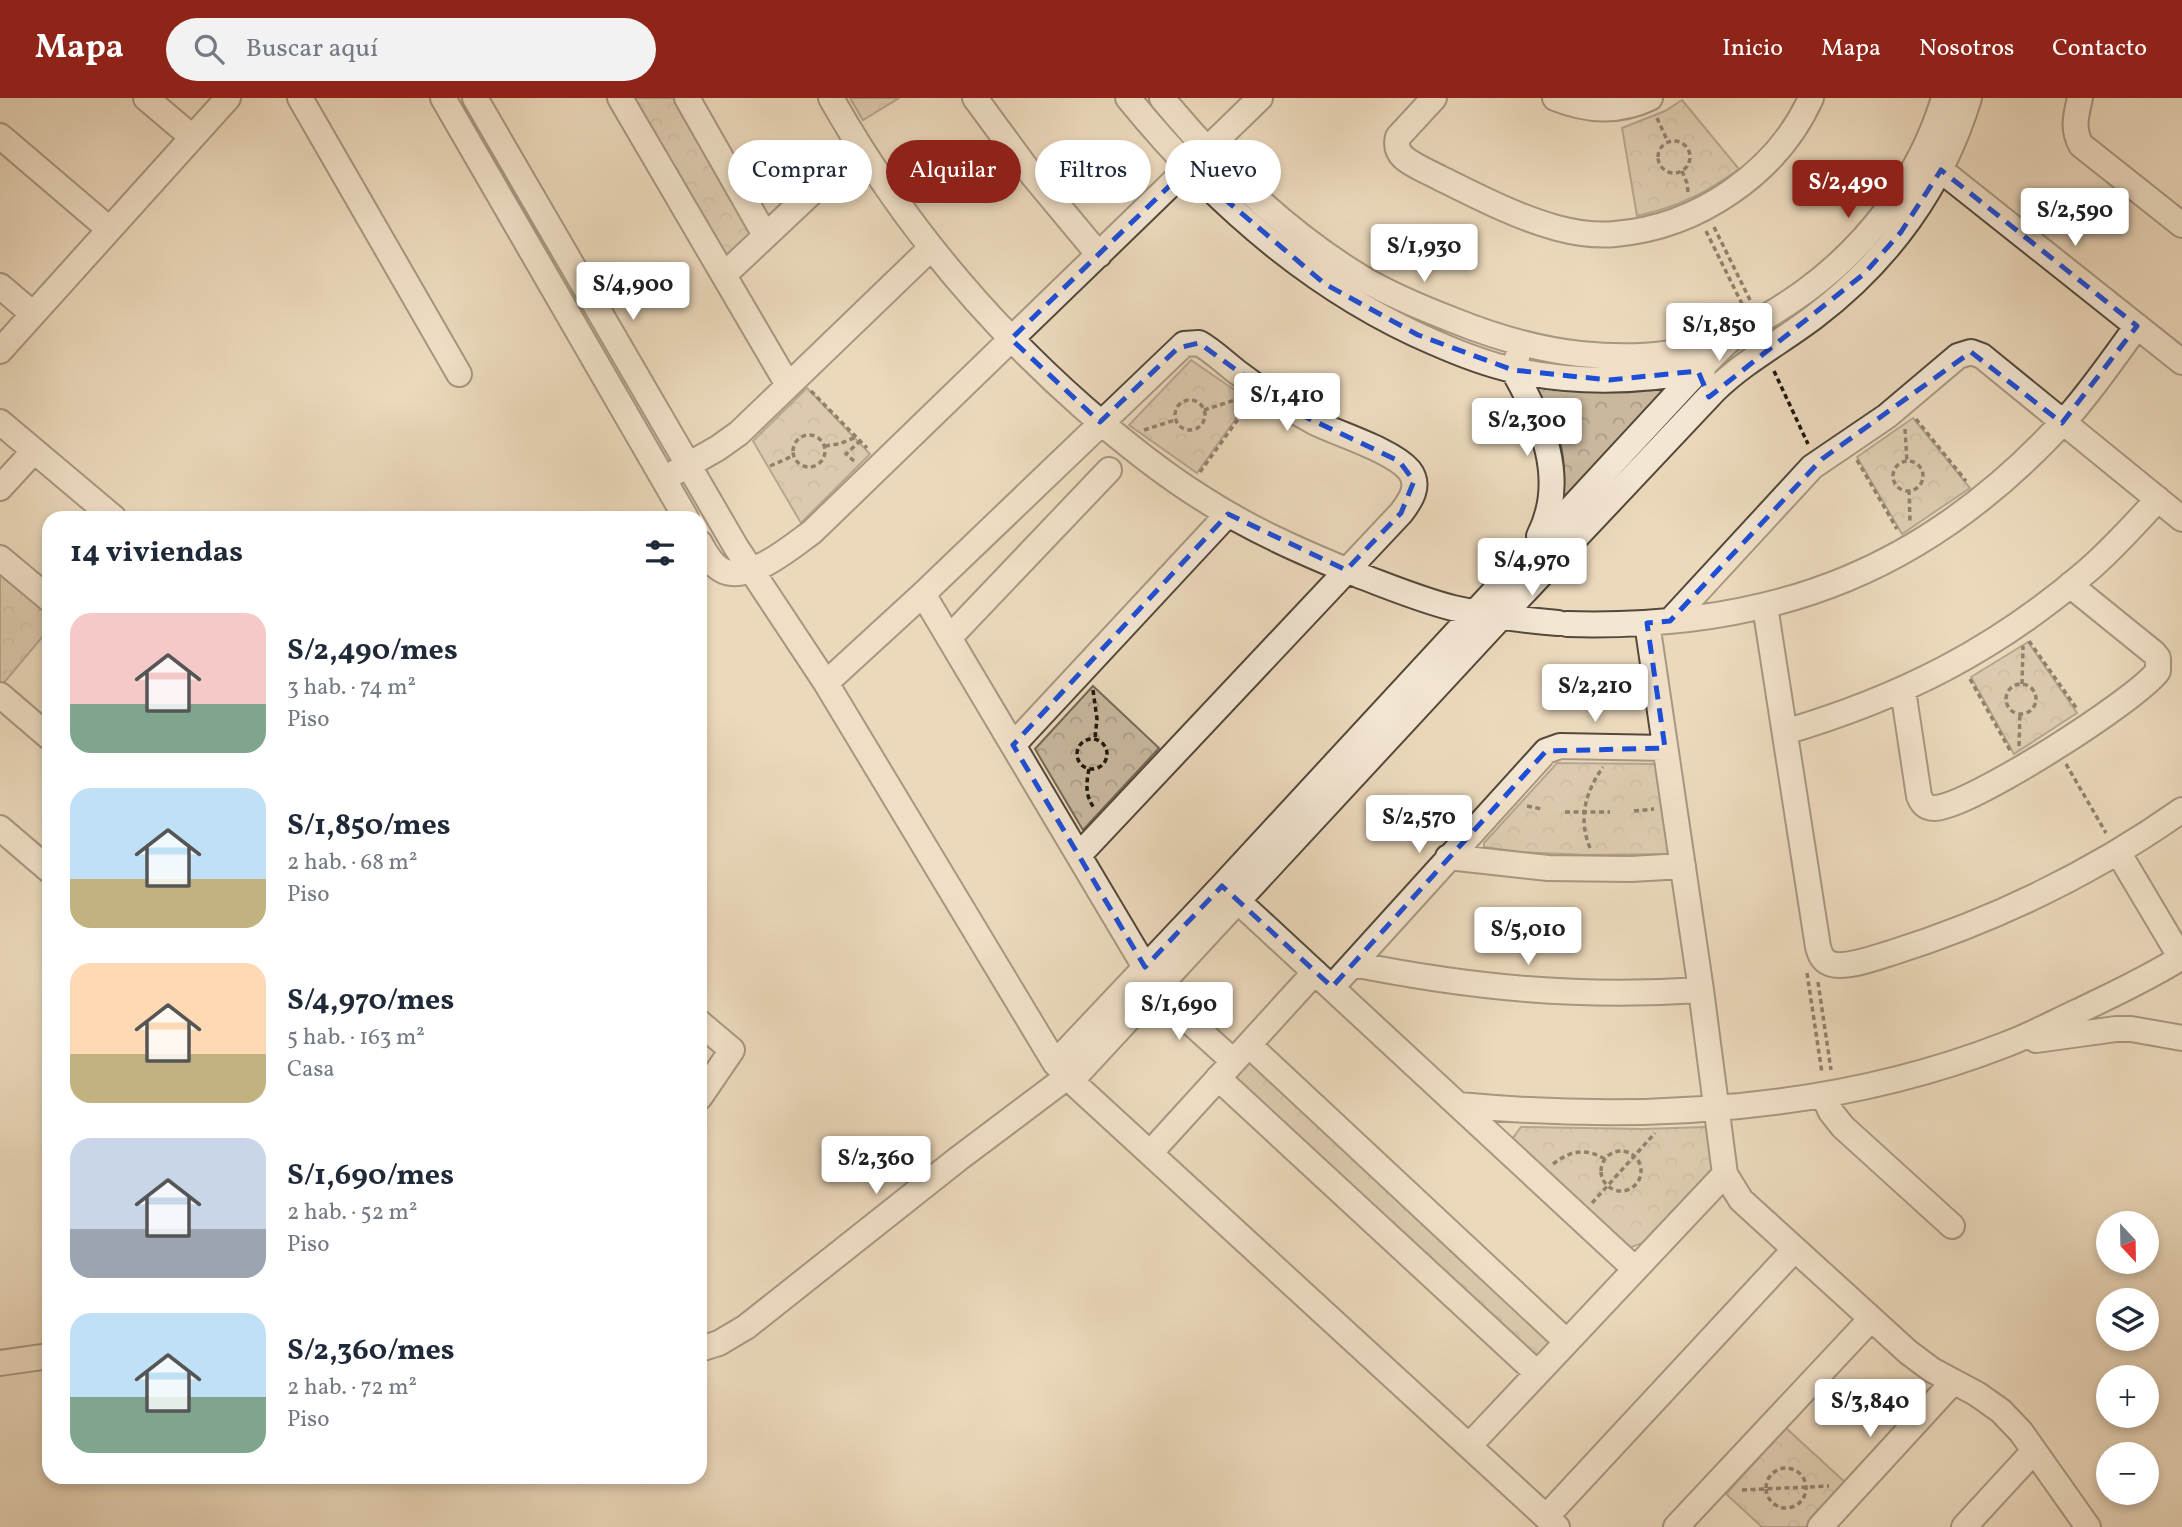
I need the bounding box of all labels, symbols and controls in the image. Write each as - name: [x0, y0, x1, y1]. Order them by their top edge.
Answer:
- search box: [166, 18, 656, 81]
- text: Mapa: [35, 26, 124, 72]
- icon: search: [190, 30, 228, 68]
- text: Buscar aquí: [246, 31, 378, 67]
- text: Inicio: [1722, 32, 1783, 66]
- text: Mapa: [1821, 32, 1881, 66]
- text: Nosotros: [1919, 32, 2014, 66]
- text: Contacto: [2052, 32, 2147, 66]
- chip: Comprar: [728, 140, 872, 203]
- chip: Alquilar: [886, 140, 1021, 203]
- chip: Filtros: [1035, 140, 1151, 203]
- chip: Nuevo: [1165, 140, 1281, 203]
- pin: S/2,490: [1783, 160, 1913, 220]
- text: S/2,490: [1808, 167, 1888, 199]
- pin: S/2,590: [2010, 188, 2140, 248]
- text: S/2,590: [2037, 195, 2113, 227]
- pin: S/1,930: [1359, 225, 1489, 284]
- text: S/1,930: [1387, 231, 1461, 263]
- pin: S/4,900: [568, 262, 698, 322]
- text: S/4,900: [593, 269, 673, 301]
- pin: S/1,850: [1654, 303, 1784, 363]
- text: S/1,850: [1682, 310, 1756, 342]
- pin: S/1,410: [1222, 374, 1352, 433]
- text: S/1,410: [1250, 380, 1324, 412]
- pin: S/2,300: [1462, 398, 1592, 458]
- text: S/2,300: [1488, 405, 1566, 437]
- text: 14 viviendas: [70, 532, 243, 574]
- icon: filters: [641, 534, 679, 572]
- pin: S/4,970: [1467, 538, 1597, 598]
- text: S/4,970: [1494, 545, 1570, 577]
- text: S/2,490/mes: [287, 630, 458, 672]
- icon: home: [126, 641, 210, 725]
- pin: S/2,210: [1530, 664, 1660, 724]
- text: S/2,210: [1558, 671, 1632, 703]
- text: 3 hab. · 74 m²: [287, 672, 416, 704]
- text: Piso: [287, 704, 329, 736]
- pin: S/2,570: [1354, 796, 1484, 855]
- text: S/2,570: [1382, 802, 1456, 834]
- text: S/1,850/mes: [287, 805, 451, 847]
- icon: home: [126, 816, 210, 900]
- text: 2 hab. · 68 m²: [287, 847, 417, 879]
- text: Piso: [287, 879, 329, 911]
- pin: S/5,010: [1463, 908, 1593, 967]
- text: S/5,010: [1490, 914, 1566, 946]
- text: S/4,970/mes: [287, 980, 454, 1022]
- pin: S/1,690: [1114, 982, 1244, 1042]
- text: S/1,690: [1141, 989, 1217, 1021]
- icon: home: [126, 991, 210, 1075]
- text: 5 hab. · 163 m²: [287, 1022, 425, 1054]
- text: Casa: [287, 1054, 335, 1086]
- pin: S/2,360: [811, 1136, 941, 1196]
- text: S/2,360: [838, 1143, 914, 1175]
- text: S/1,690/mes: [287, 1155, 454, 1197]
- icon: home: [126, 1166, 210, 1250]
- text: 2 hab. · 52 m²: [287, 1197, 417, 1229]
- north arrow: [2096, 1211, 2160, 1274]
- map controls: [2096, 1211, 2159, 1505]
- text: Piso: [287, 1229, 329, 1261]
- button: layers: [2096, 1288, 2159, 1351]
- text: S/2,360/mes: [287, 1330, 455, 1372]
- icon: home: [126, 1341, 210, 1425]
- button: +: [2096, 1365, 2159, 1428]
- text: 2 hab. · 72 m²: [287, 1372, 417, 1404]
- pin: S/3,840: [1805, 1380, 1935, 1439]
- text: S/3,840: [1831, 1386, 1909, 1418]
- text: Piso: [287, 1404, 329, 1436]
- button: −: [2096, 1442, 2159, 1505]

